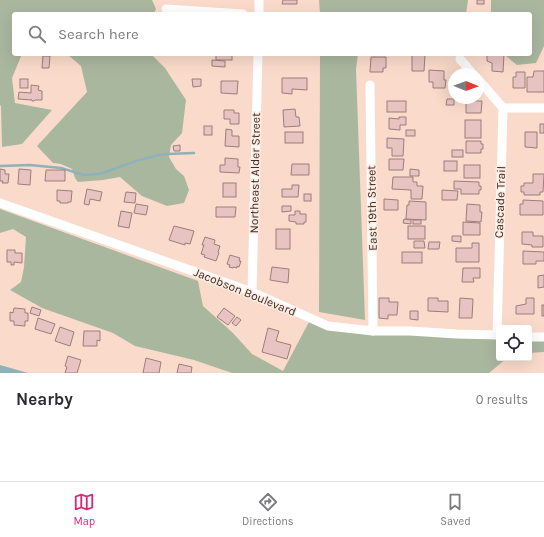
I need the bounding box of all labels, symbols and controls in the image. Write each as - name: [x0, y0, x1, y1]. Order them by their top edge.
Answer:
- search box: [12, 12, 532, 56]
- icon: search: [26, 23, 48, 45]
- text: Search here: [58, 25, 139, 43]
- north arrow: [448, 68, 484, 104]
- street label: Northeast Alder Street: [247, 112, 263, 234]
- street label: East 19th Street: [364, 165, 380, 251]
- street label: Cascade Trail: [492, 166, 508, 238]
- street label: Jacobson Boulevard: [192, 265, 298, 319]
- map controls: [496, 325, 532, 361]
- button: locate: [496, 325, 532, 361]
- text: Nearby: [16, 389, 73, 409]
- text: 0 results: [476, 392, 528, 407]
- tab: Map: [73, 491, 95, 528]
- tab: Directions: [242, 491, 294, 528]
- tab: Saved: [440, 491, 471, 528]

